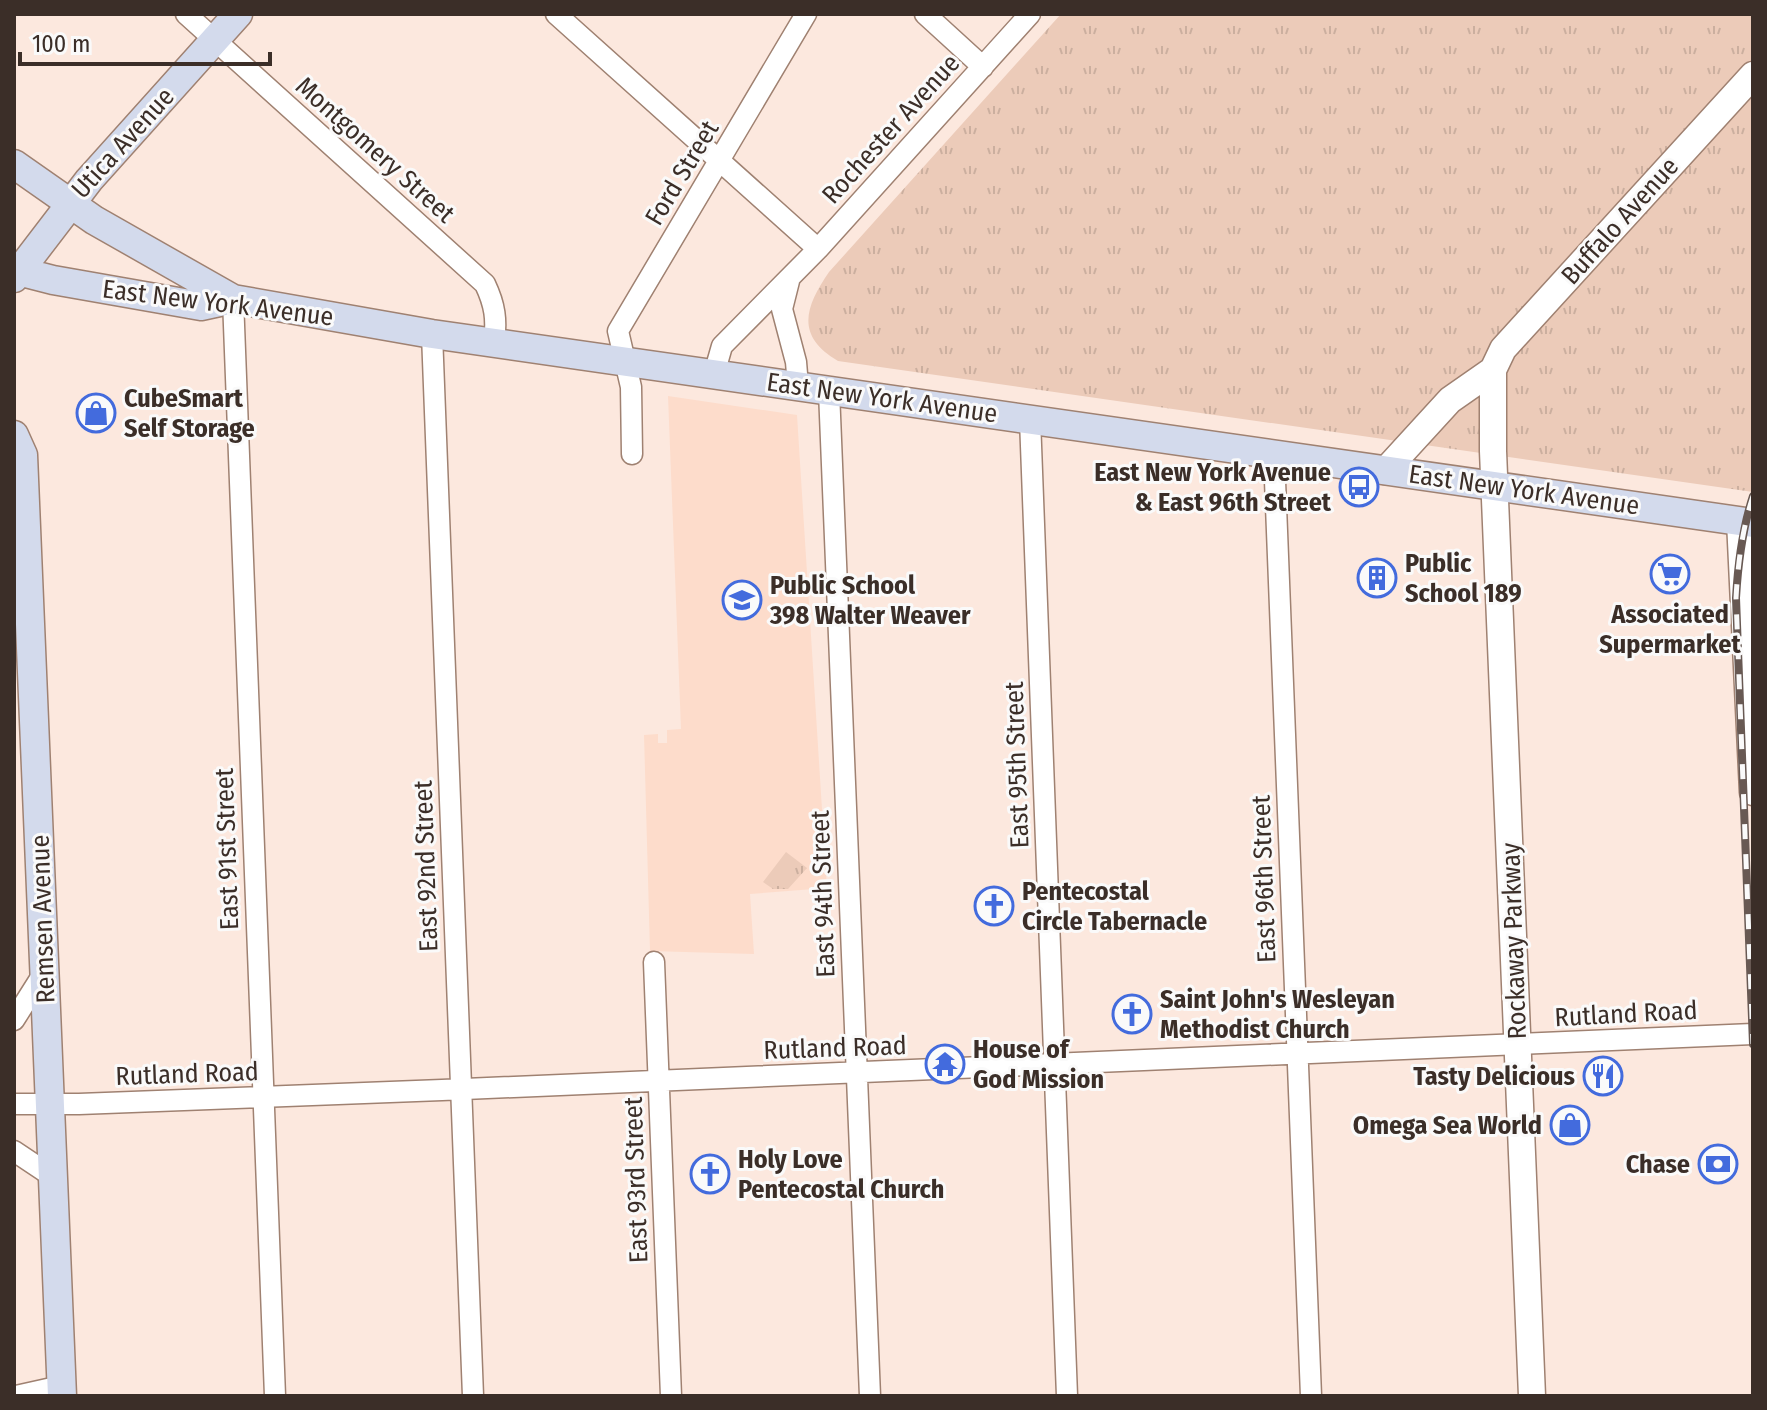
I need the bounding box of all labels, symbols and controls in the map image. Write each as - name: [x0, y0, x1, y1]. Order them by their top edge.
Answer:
- scale bar: [20, 16, 270, 66]
- text: 100 m: [32, 30, 90, 58]
- street label: Rochester Avenue: [816, 48, 966, 210]
- street label: Montgomery Street: [289, 71, 461, 230]
- street label: Utica Avenue: [65, 81, 181, 205]
- street label: Ford Street: [639, 115, 726, 231]
- street label: Buffalo Avenue: [1555, 151, 1685, 291]
- street label: East New York Avenue: [101, 273, 335, 333]
- street label: East New York Avenue: [765, 366, 999, 430]
- place label: CubeSmart Self Storage: [124, 383, 255, 444]
- shop icon: CubeSmart Self Storage: [75, 392, 117, 434]
- place label: East New York Avenue & East 96th Street: [1094, 457, 1332, 518]
- street label: East New York Avenue: [1407, 458, 1641, 522]
- bus stop icon: East New York Avenue & East 96th Street: [1338, 466, 1380, 508]
- place label: Public School 189: [1405, 548, 1522, 609]
- supermarket icon: Associated Supermarket: [1649, 553, 1691, 595]
- building icon: Public School 189: [1356, 557, 1398, 599]
- place label: Public School 398 Walter Weaver: [769, 570, 971, 631]
- school or university icon: Public School 398 Walter Weaver: [721, 579, 763, 621]
- place label: Associated Supermarket: [1599, 599, 1742, 660]
- street label: East 95th Street: [999, 681, 1035, 849]
- street label: East 91st Street: [209, 767, 245, 931]
- street label: East 92nd Street: [407, 779, 444, 952]
- street label: East 96th Street: [1246, 794, 1282, 963]
- street label: East 94th Street: [805, 809, 841, 978]
- street label: Remsen Avenue: [25, 834, 61, 1004]
- street label: Rockaway Parkway: [1495, 842, 1533, 1040]
- place label: Pentecostal Circle Tabernacle: [1022, 876, 1207, 937]
- church icon: Pentecostal Circle Tabernacle: [973, 885, 1015, 927]
- place label: Saint John's Wesleyan Methodist Church: [1160, 984, 1395, 1045]
- church icon: Saint John's Wesleyan Methodist Church: [1111, 993, 1153, 1035]
- street label: Rutland Road: [1554, 995, 1698, 1033]
- street label: Rutland Road: [763, 1030, 907, 1066]
- place label: House of God Mission: [973, 1034, 1104, 1095]
- temple icon: House of God Mission: [924, 1043, 966, 1085]
- restaurant icon: Tasty Delicious: [1582, 1055, 1624, 1097]
- street label: Rutland Road: [115, 1056, 259, 1092]
- place label: Tasty Delicious: [1413, 1061, 1575, 1092]
- street label: East 93rd Street: [618, 1096, 654, 1264]
- shop icon: Omega Sea World: [1549, 1104, 1591, 1146]
- place label: Omega Sea World: [1353, 1110, 1542, 1141]
- bank icon: Chase: [1697, 1143, 1739, 1185]
- place label: Holy Love Pentecostal Church: [738, 1144, 944, 1205]
- place label: Chase: [1626, 1149, 1690, 1180]
- church icon: Holy Love Pentecostal Church: [689, 1153, 731, 1195]

